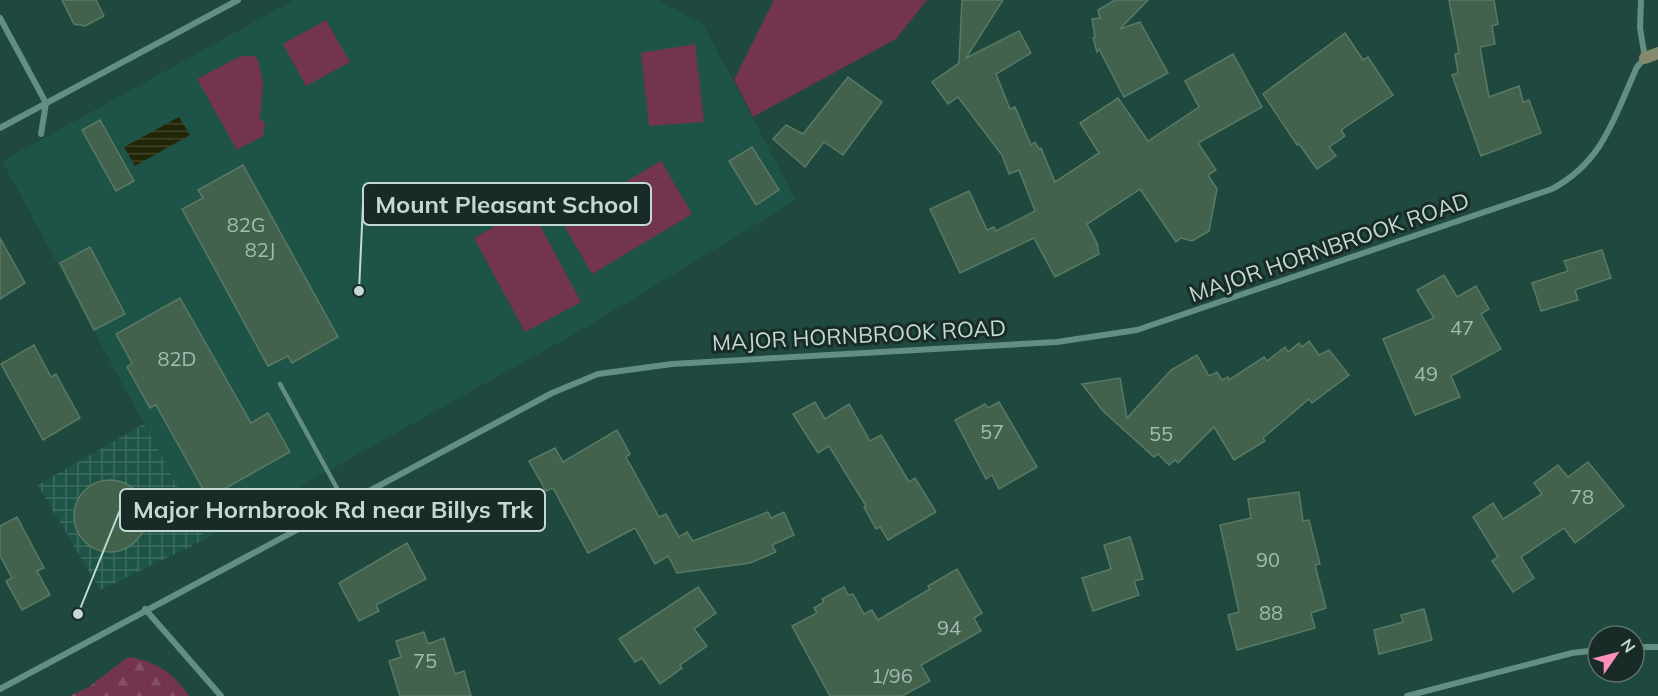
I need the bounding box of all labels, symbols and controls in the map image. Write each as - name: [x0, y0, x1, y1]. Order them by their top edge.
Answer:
- callout: Mount Pleasant School: [363, 183, 651, 225]
- street label: MAJOR HORNBROOK ROAD: [1185, 186, 1473, 308]
- text: Mount Pleasant School: [375, 189, 639, 219]
- house number: 82G: [227, 212, 265, 237]
- house number: 82J: [245, 237, 275, 262]
- street label: MAJOR HORNBROOK ROAD: [711, 313, 1007, 357]
- house number: 47: [1450, 315, 1474, 340]
- house number: 82D: [158, 346, 196, 371]
- house number: 49: [1414, 361, 1438, 386]
- house number: 57: [980, 419, 1004, 444]
- house number: 55: [1149, 421, 1173, 446]
- house number: 78: [1570, 484, 1594, 509]
- callout: Major Hornbrook Rd near Billys Trk: [120, 489, 545, 531]
- text: Major Hornbrook Rd near Billys Trk: [133, 494, 534, 524]
- house number: 90: [1256, 547, 1280, 572]
- house number: 88: [1259, 600, 1283, 625]
- house number: 94: [937, 615, 961, 640]
- north arrow: [1586, 624, 1646, 684]
- text: N: [1617, 635, 1640, 656]
- house number: 75: [413, 648, 437, 673]
- house number: 1/96: [871, 663, 913, 688]

